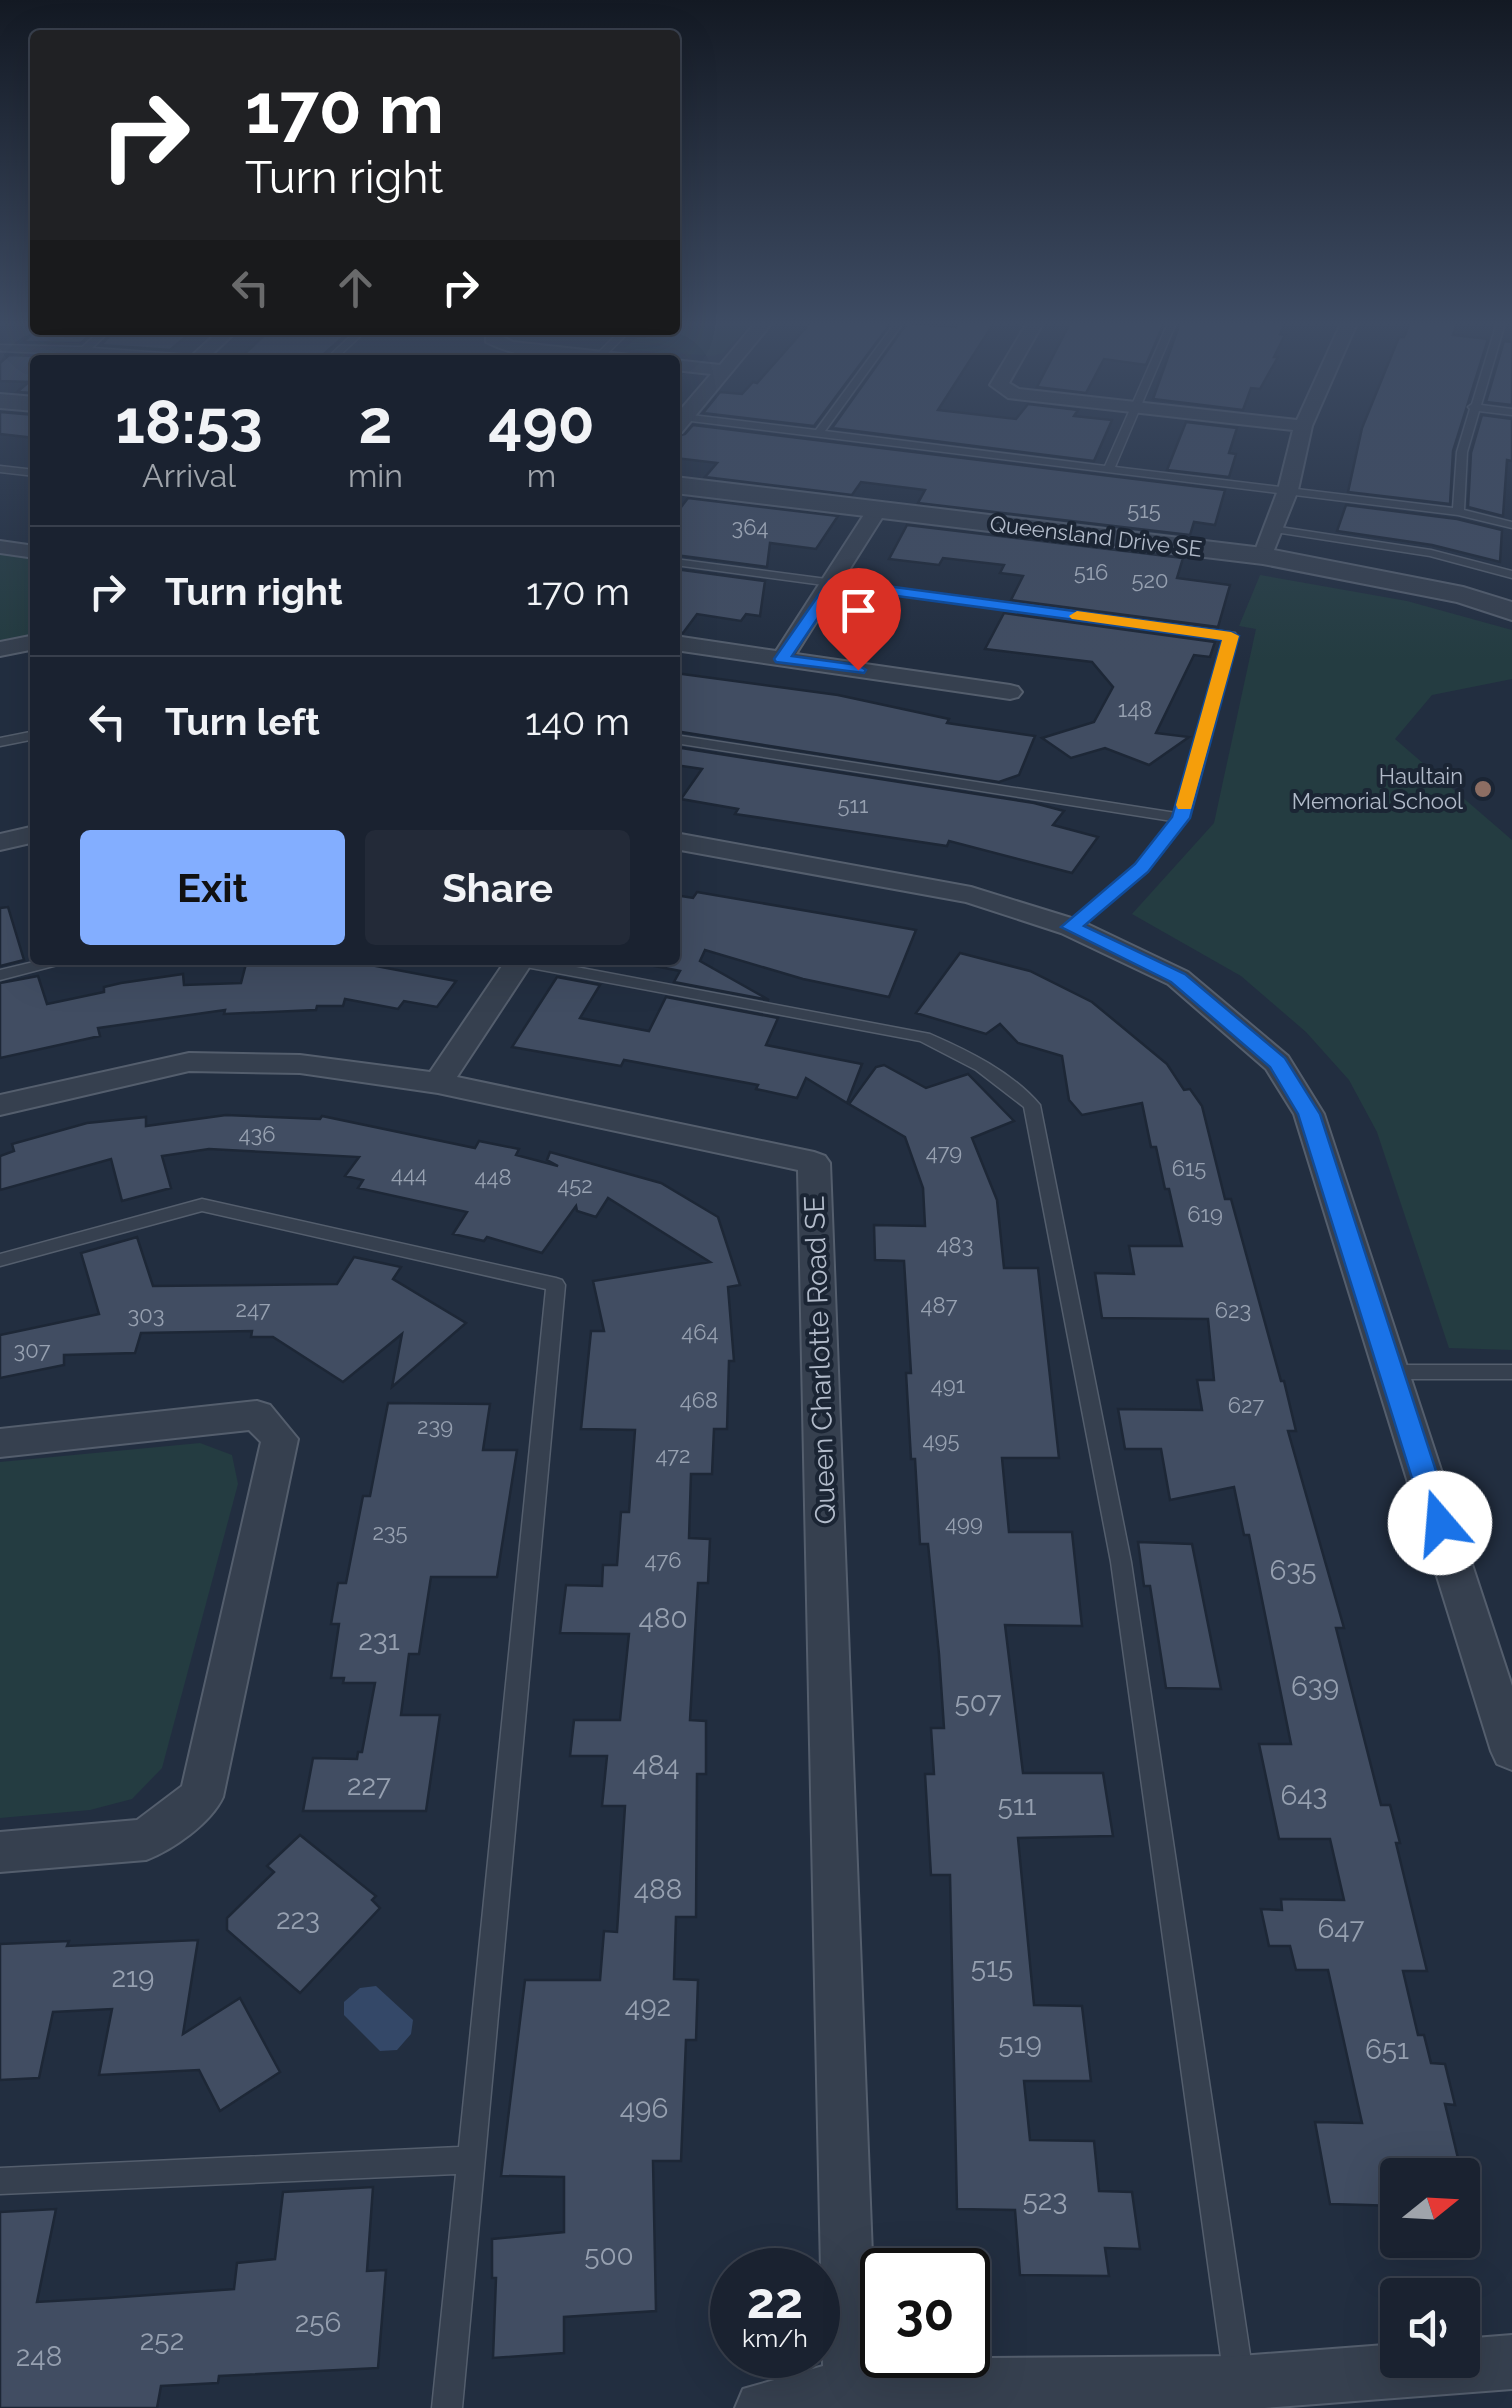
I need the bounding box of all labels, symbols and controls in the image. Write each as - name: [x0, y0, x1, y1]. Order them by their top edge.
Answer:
- text: 170 m: [245, 67, 444, 149]
- icon: right: [80, 70, 210, 200]
- text: Turn right: [245, 151, 443, 204]
- icon: left: [223, 260, 278, 315]
- icon: ahead: [328, 260, 383, 315]
- icon: right: [433, 260, 488, 315]
- text: 18:53: [115, 387, 263, 457]
- text: 2: [359, 387, 392, 457]
- text: 490: [488, 387, 595, 457]
- text: Arrival: [142, 457, 236, 494]
- text: min: [348, 457, 403, 494]
- text: m: [527, 457, 556, 494]
- house number: 515: [1127, 497, 1161, 523]
- street label: Queensland Drive SE: [988, 510, 1204, 562]
- house number: 364: [731, 514, 769, 540]
- house number: 516: [1074, 559, 1108, 585]
- icon: right: [80, 564, 135, 619]
- house number: 520: [1132, 567, 1168, 593]
- pin: [816, 568, 901, 671]
- text: Turn right: [165, 569, 342, 614]
- text: 170 m: [526, 569, 630, 614]
- icon: arrive: [831, 583, 886, 638]
- icon: left: [80, 694, 135, 749]
- house number: 148: [1118, 696, 1152, 722]
- text: Turn left: [165, 699, 320, 744]
- text: 140 m: [525, 699, 630, 744]
- place label: Haultain Memorial School: [1292, 763, 1463, 814]
- marker: Haultain Memorial School: [1472, 778, 1494, 800]
- house number: 511: [838, 792, 868, 818]
- button: Exit: [80, 830, 345, 945]
- button: Share: [365, 830, 630, 945]
- house number: 436: [238, 1121, 276, 1147]
- house number: 479: [926, 1139, 962, 1165]
- house number: 615: [1172, 1155, 1206, 1181]
- house number: 444: [391, 1161, 427, 1187]
- house number: 448: [474, 1164, 512, 1190]
- house number: 452: [557, 1172, 593, 1198]
- street label: Queen Charlotte Road SE: [798, 1195, 842, 1525]
- house number: 619: [1187, 1201, 1223, 1227]
- house number: 483: [937, 1232, 973, 1258]
- house number: 487: [921, 1292, 958, 1318]
- house number: 247: [235, 1296, 271, 1322]
- house number: 623: [1215, 1297, 1251, 1323]
- house number: 303: [128, 1302, 164, 1328]
- house number: 464: [681, 1319, 719, 1345]
- house number: 307: [14, 1337, 51, 1363]
- house number: 491: [931, 1372, 965, 1398]
- house number: 468: [680, 1387, 718, 1413]
- house number: 627: [1228, 1392, 1264, 1418]
- house number: 239: [417, 1413, 453, 1439]
- house number: 495: [923, 1427, 959, 1453]
- house number: 472: [655, 1442, 691, 1468]
- position arrow: [1388, 1471, 1492, 1575]
- house number: 499: [945, 1510, 983, 1536]
- house number: 235: [372, 1519, 408, 1545]
- house number: 476: [645, 1547, 681, 1573]
- house number: 635: [1269, 1554, 1317, 1587]
- house number: 480: [638, 1602, 688, 1635]
- house number: 231: [358, 1624, 400, 1657]
- house number: 639: [1291, 1670, 1339, 1703]
- house number: 507: [954, 1686, 1002, 1719]
- house number: 484: [632, 1749, 680, 1782]
- house number: 227: [347, 1769, 391, 1802]
- house number: 643: [1280, 1779, 1328, 1812]
- house number: 511: [997, 1789, 1037, 1822]
- house number: 488: [634, 1873, 682, 1906]
- house number: 223: [276, 1903, 320, 1936]
- house number: 647: [1317, 1912, 1365, 1945]
- house number: 515: [971, 1951, 1013, 1984]
- house number: 219: [112, 1961, 154, 1994]
- house number: 492: [625, 1990, 671, 2023]
- house number: 519: [998, 2027, 1042, 2060]
- house number: 651: [1365, 2033, 1409, 2066]
- house number: 496: [620, 2092, 668, 2125]
- north arrow: [1380, 2158, 1480, 2258]
- map controls: [1380, 2158, 1480, 2378]
- house number: 523: [1023, 2184, 1067, 2217]
- house number: 500: [584, 2239, 634, 2272]
- speed limit sign: 30: [860, 2248, 990, 2378]
- text: 22: [747, 2271, 803, 2330]
- button: sound: [1380, 2278, 1480, 2378]
- house number: 256: [295, 2306, 341, 2339]
- text: km/h: [742, 2323, 808, 2353]
- house number: 252: [140, 2324, 184, 2357]
- house number: 248: [16, 2340, 62, 2373]

